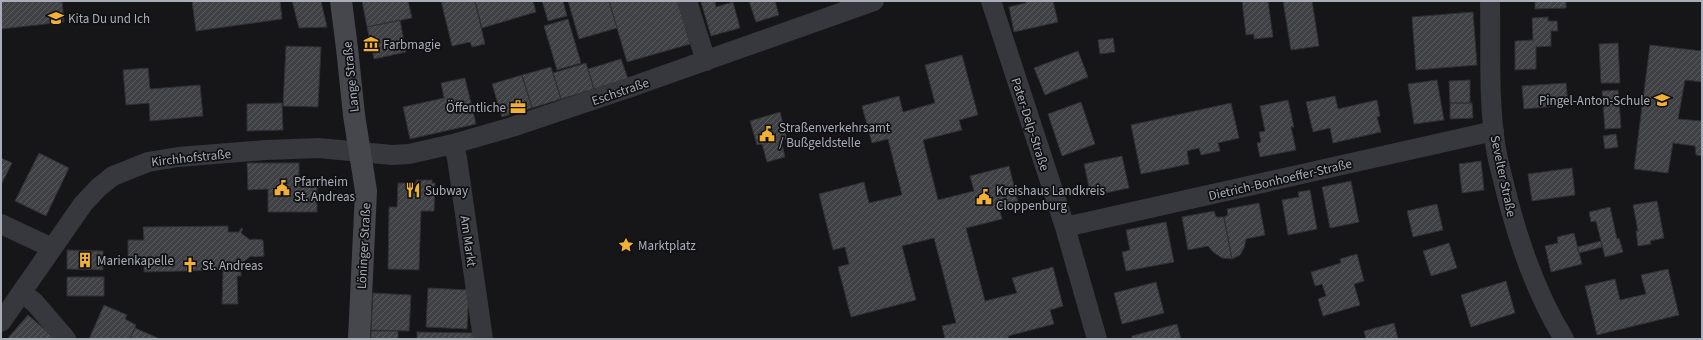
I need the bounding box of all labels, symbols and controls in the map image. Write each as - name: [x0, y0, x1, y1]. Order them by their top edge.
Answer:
- school or university icon: Kita Du und Ich: [47, 9, 65, 27]
- place label: Kita Du und Ich: [68, 10, 150, 28]
- museum icon: Farbmagie: [362, 35, 380, 53]
- place label: Farbmagie: [383, 36, 441, 54]
- street label: Lange Straße: [338, 41, 364, 113]
- street label: Eschstraße: [589, 74, 651, 110]
- street label: Pater-Delp-Straße: [1007, 76, 1054, 173]
- school or university icon: Pingel-Anton-Schule: [1653, 91, 1671, 109]
- place label: Pingel-Anton-Schule: [1539, 92, 1650, 110]
- office icon: Öffentliche: [509, 98, 527, 116]
- place label: Öffentliche: [446, 99, 506, 117]
- place label: Straßenverkehrsamt / Bußgeldstelle: [779, 119, 891, 152]
- public building icon: Straßenverkehrsamt / Bußgeldstelle: [758, 125, 776, 143]
- street label: Sevelter Straße: [1486, 134, 1520, 219]
- street label: Kirchhofstraße: [150, 145, 232, 171]
- street label: Dietrich-Bonhoeffer-Straße: [1207, 155, 1354, 205]
- place label: Pfarrheim St. Andreas: [294, 173, 356, 206]
- public building icon: Pfarrheim St. Andreas: [273, 179, 291, 197]
- restaurant icon: Subway: [404, 181, 422, 199]
- place label: Subway: [425, 182, 468, 200]
- place label: Kreishaus Landkreis Cloppenburg: [996, 182, 1105, 215]
- public building icon: Kreishaus Landkreis Cloppenburg: [975, 188, 993, 206]
- street label: Löninger Straße: [353, 202, 375, 290]
- street label: Am Markt: [456, 214, 481, 268]
- place icon: Marktplatz: [617, 236, 635, 254]
- place label: Marktplatz: [638, 237, 696, 255]
- building icon: Marienkapelle: [76, 251, 94, 269]
- place label: Marienkapelle: [97, 252, 174, 270]
- church icon: St. Andreas: [181, 256, 199, 274]
- place label: St. Andreas: [202, 257, 264, 275]

